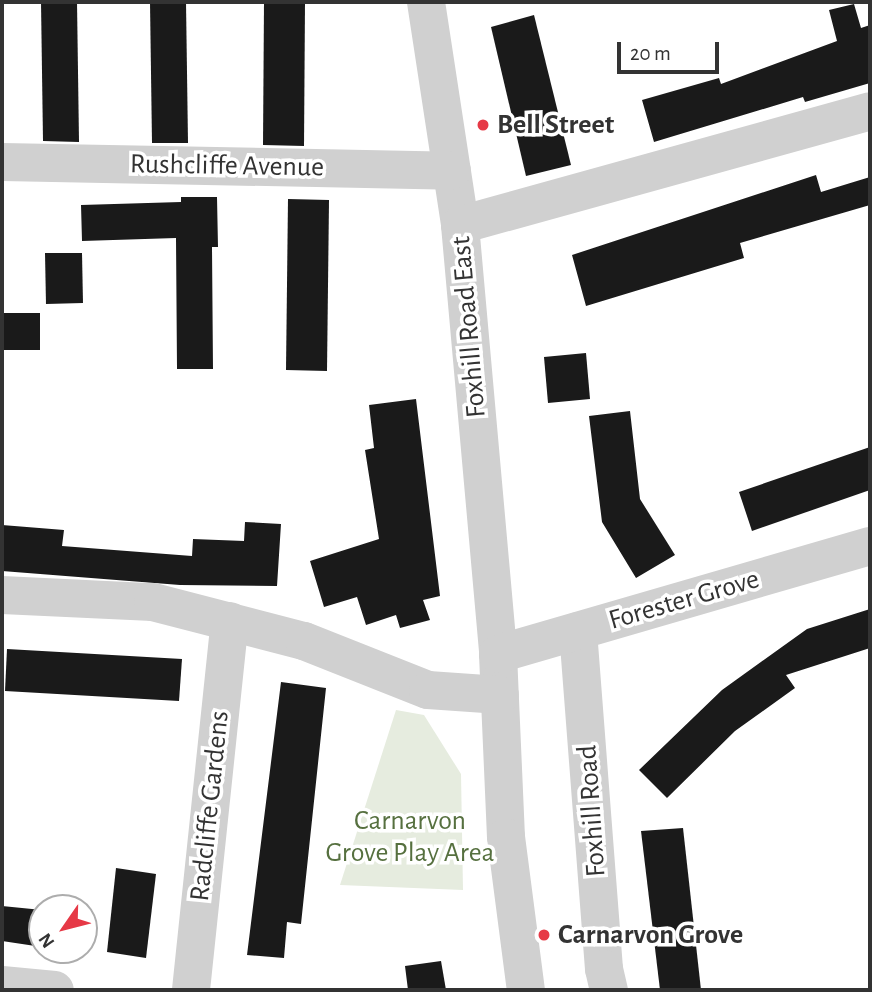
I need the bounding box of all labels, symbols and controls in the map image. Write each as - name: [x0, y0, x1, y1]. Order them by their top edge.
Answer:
- scale bar: [620, 28, 722, 72]
- text: 20 m: [630, 43, 671, 64]
- place label: Bell Street: [497, 108, 614, 142]
- marker: Bell Street: [475, 117, 491, 133]
- street label: Rushcliffe Avenue: [130, 148, 324, 184]
- street label: Foxhill Road East: [444, 235, 494, 419]
- street label: Forester Grove: [605, 562, 763, 638]
- street label: Radcliffe Gardens: [183, 709, 237, 903]
- street label: Foxhill Road: [571, 744, 613, 878]
- park label: Carnarvon Grove Play Area: [326, 804, 494, 870]
- north arrow: [28, 894, 98, 964]
- place label: Carnarvon Grove: [558, 918, 743, 952]
- marker: Carnarvon Grove: [536, 927, 552, 943]
- text: N: [35, 929, 59, 951]

